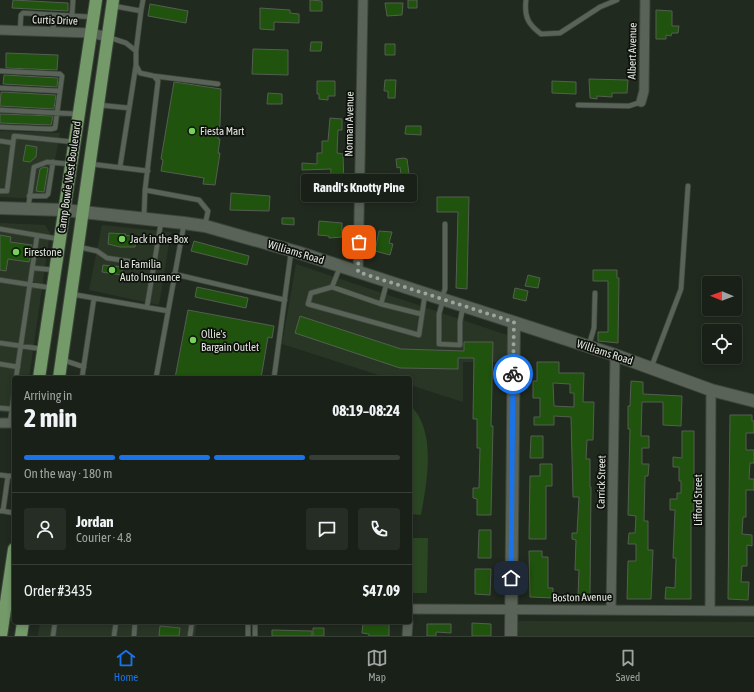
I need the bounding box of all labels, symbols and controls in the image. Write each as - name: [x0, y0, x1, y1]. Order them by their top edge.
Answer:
- street label: Curtis Drive: [32, 13, 78, 27]
- street label: Albert Avenue: [626, 23, 638, 79]
- street label: Norman Avenue: [342, 91, 356, 157]
- street label: Camp Bowie West Boulevard: [55, 120, 83, 234]
- place label: Fiesta Mart: [200, 125, 244, 137]
- marker: Fiesta Mart: [187, 126, 197, 136]
- callout: Randi's Knotty Pine: [301, 174, 417, 202]
- text: Randi's Knotty Pine: [313, 180, 405, 195]
- pin: [342, 225, 376, 259]
- icon: bag: [348, 231, 370, 253]
- place label: Jack in the Box: [130, 233, 189, 245]
- marker: Jack in the Box: [117, 234, 127, 244]
- street label: Williams Road: [266, 238, 326, 266]
- place label: Firestone: [24, 246, 62, 258]
- marker: Firestone: [11, 247, 21, 257]
- place label: La Familia Auto Insurance: [120, 258, 180, 283]
- marker: La Familia Auto Insurance: [107, 265, 117, 275]
- north arrow: [702, 276, 742, 316]
- map controls: [702, 276, 742, 364]
- button: locate: [702, 324, 742, 364]
- place label: Ollie's Bargain Outlet: [201, 328, 259, 353]
- marker: Ollie's Bargain Outlet: [188, 335, 198, 345]
- street label: Williams Road: [575, 337, 635, 367]
- courier: [493, 354, 533, 394]
- icon: bike: [502, 363, 524, 385]
- text: Arriving in: [24, 388, 72, 403]
- text: 08:19–08:24: [332, 402, 400, 419]
- text: 2 min: [24, 403, 77, 433]
- street label: Carrick Street: [595, 455, 607, 509]
- text: On the way · 180 m: [24, 466, 112, 481]
- street label: Lifford Street: [692, 474, 704, 526]
- button: person: [24, 508, 66, 550]
- button: chat: [306, 508, 348, 550]
- button: phone: [358, 508, 400, 550]
- text: Jordan: [76, 513, 114, 530]
- text: Courier · 4.8: [76, 530, 132, 545]
- pin: [494, 561, 528, 595]
- icon: home: [500, 567, 522, 589]
- text: Order #3435: [24, 582, 92, 599]
- text: $47.09: [363, 582, 400, 599]
- street label: Boston Avenue: [552, 590, 612, 604]
- tab: Home: [114, 647, 138, 683]
- tab: Map: [366, 647, 388, 683]
- tab: Saved: [616, 647, 640, 683]

